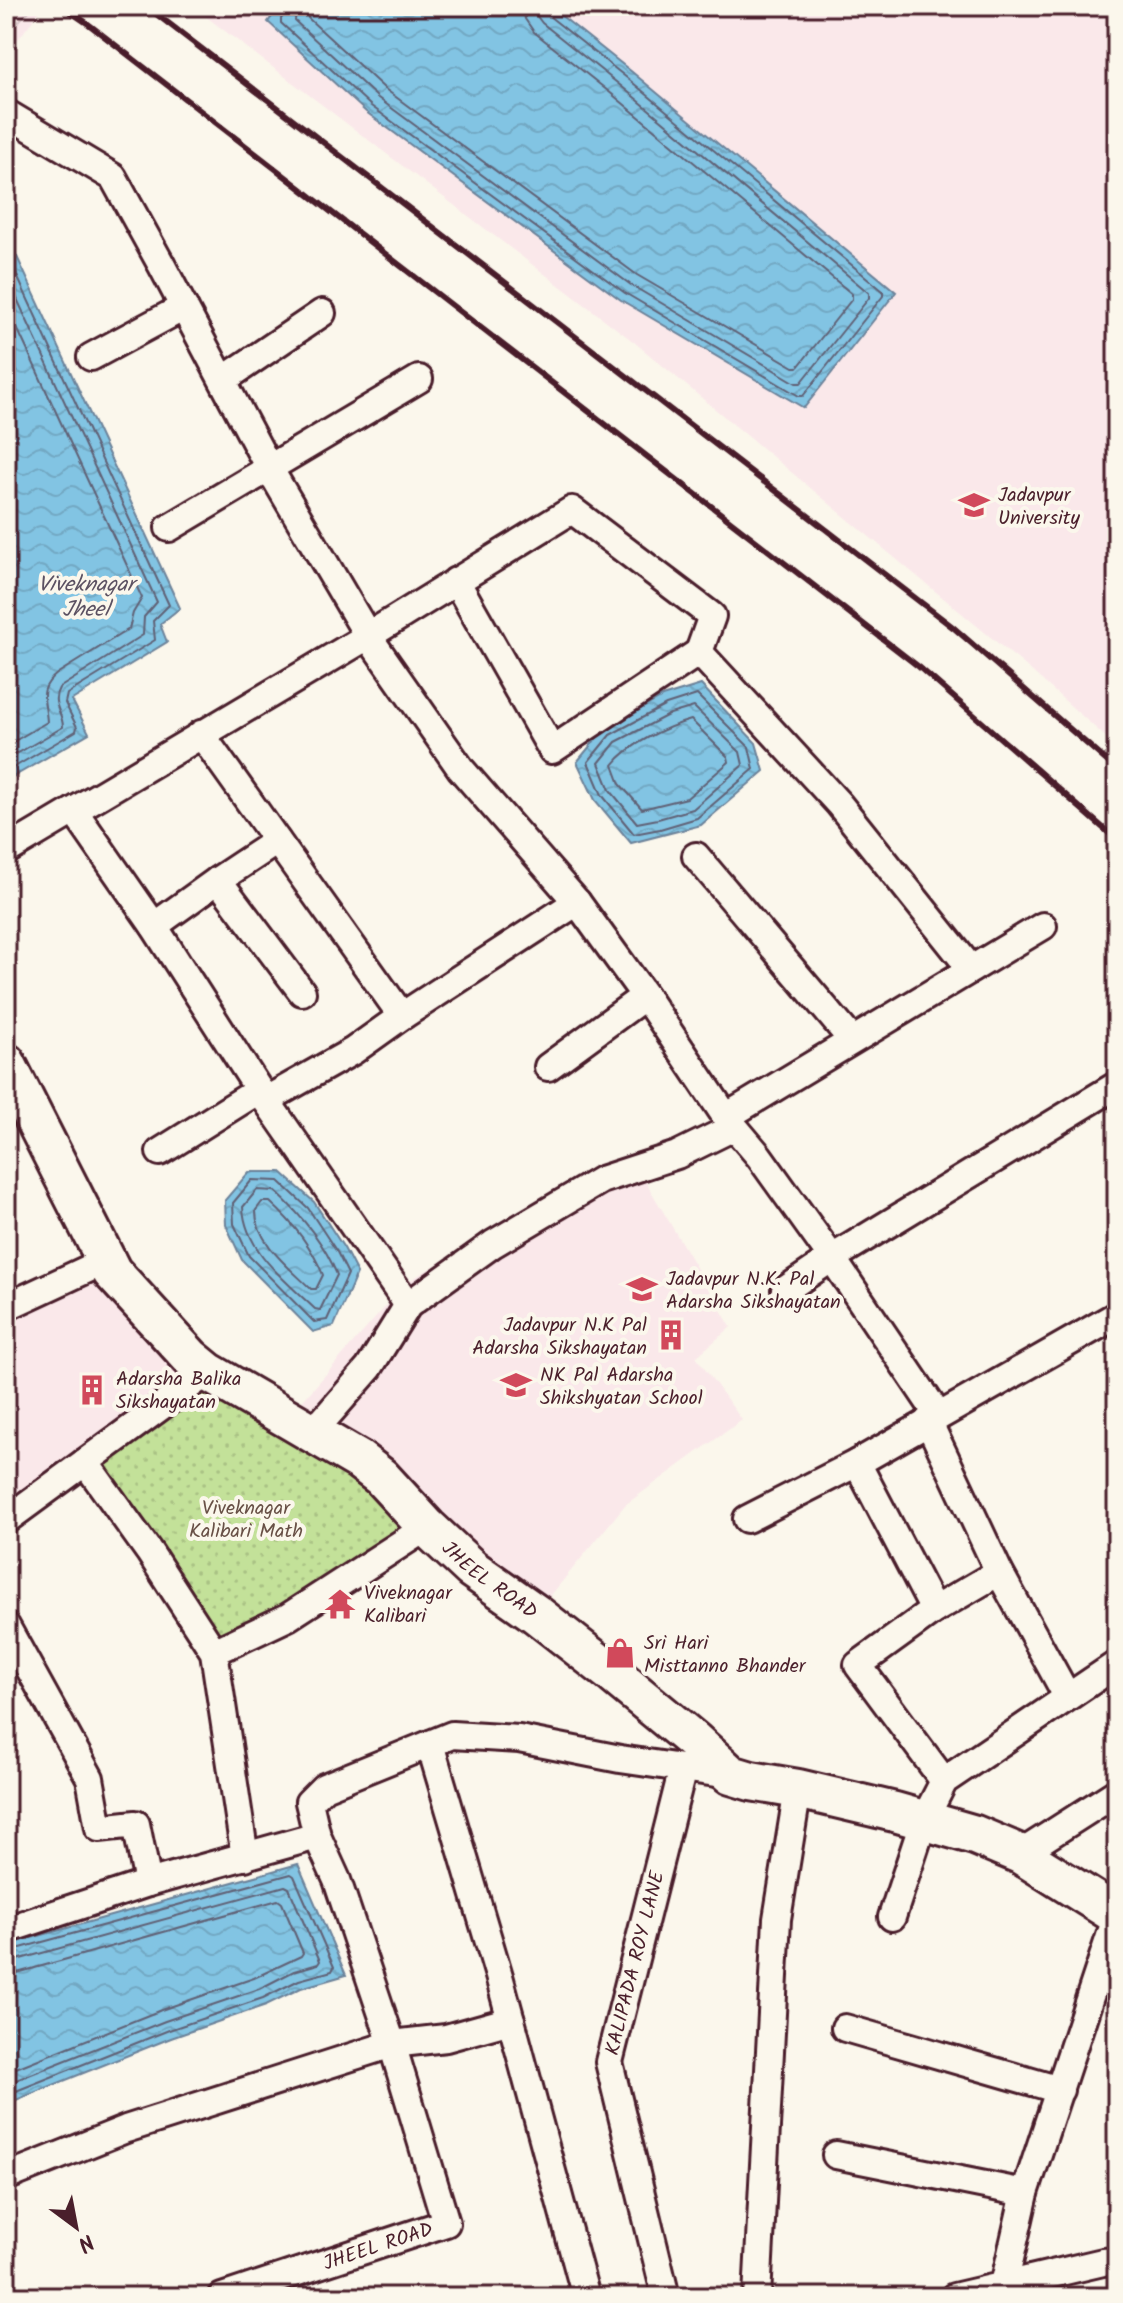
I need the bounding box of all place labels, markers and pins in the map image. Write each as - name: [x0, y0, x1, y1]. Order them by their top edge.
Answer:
- place label: Jadavpur University: [998, 480, 1080, 535]
- school or university icon: Jadavpur University: [957, 488, 991, 522]
- place label: Jadavpur N.K. Pal Adarsha Sikshayatan: [666, 1264, 841, 1319]
- school or university icon: Jadavpur N.K. Pal Adarsha Sikshayatan: [625, 1272, 659, 1306]
- place label: Jadavpur N.K Pal Adarsha Sikshayatan: [472, 1310, 647, 1365]
- building icon: Jadavpur N.K Pal Adarsha Sikshayatan: [654, 1318, 688, 1352]
- place label: NK Pal Adarsha Shikshyatan School: [540, 1360, 703, 1415]
- place label: Adarsha Balika Sikshayatan: [116, 1364, 241, 1419]
- school or university icon: NK Pal Adarsha Shikshyatan School: [499, 1368, 533, 1402]
- building icon: Adarsha Balika Sikshayatan: [75, 1373, 109, 1407]
- place label: Viveknagar Kalibari: [364, 1578, 453, 1633]
- temple icon: Viveknagar Kalibari: [323, 1587, 357, 1621]
- place label: Sri Hari Misttanno Bhander: [644, 1628, 807, 1683]
- shop icon: Sri Hari Misttanno Bhander: [603, 1636, 637, 1670]

